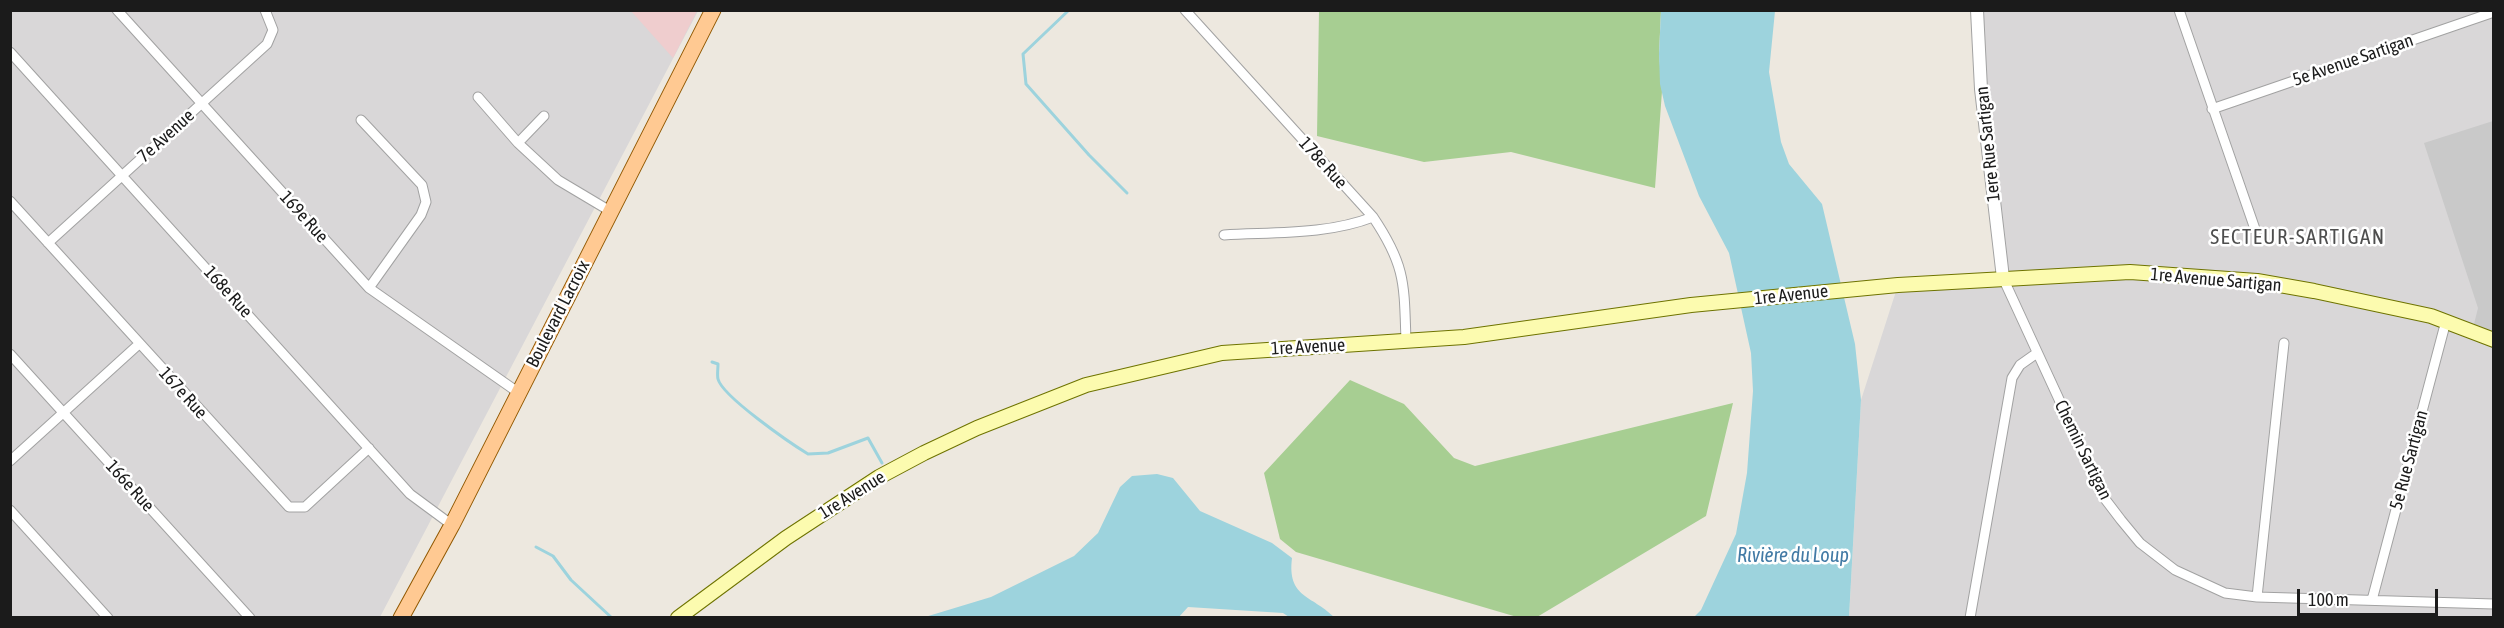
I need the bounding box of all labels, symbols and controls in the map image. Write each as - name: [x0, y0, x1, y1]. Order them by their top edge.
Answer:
- street label: 5e Avenue Sartigan: [2290, 29, 2416, 91]
- street label: 1ere Rue Sartigan: [1971, 85, 2005, 203]
- street label: 7e Avenue: [133, 105, 199, 167]
- street label: 178e Rue: [1294, 133, 1352, 193]
- street label: 169e Rue: [275, 187, 333, 247]
- district label: SECTEUR-SARTIGAN: [2210, 224, 2386, 250]
- street label: Boulevard Lacroix: [522, 257, 594, 371]
- street label: 168e Rue: [199, 262, 257, 322]
- street label: 1re Avenue Sartigan: [2150, 264, 2282, 296]
- street label: 1re Avenue: [1753, 280, 1829, 310]
- street label: 1re Avenue: [1270, 334, 1346, 360]
- street label: 167e Rue: [154, 363, 212, 423]
- street label: Chemin Sartigan: [2050, 397, 2116, 503]
- street label: 5e Rue Sartigan: [2385, 408, 2433, 512]
- street label: 166e Rue: [101, 456, 159, 516]
- street label: 1re Avenue: [815, 466, 889, 524]
- water label: Rivière du Loup: [1737, 544, 1849, 568]
- scale bar: [2300, 577, 2441, 615]
- text: 100 m: [2308, 589, 2349, 610]

